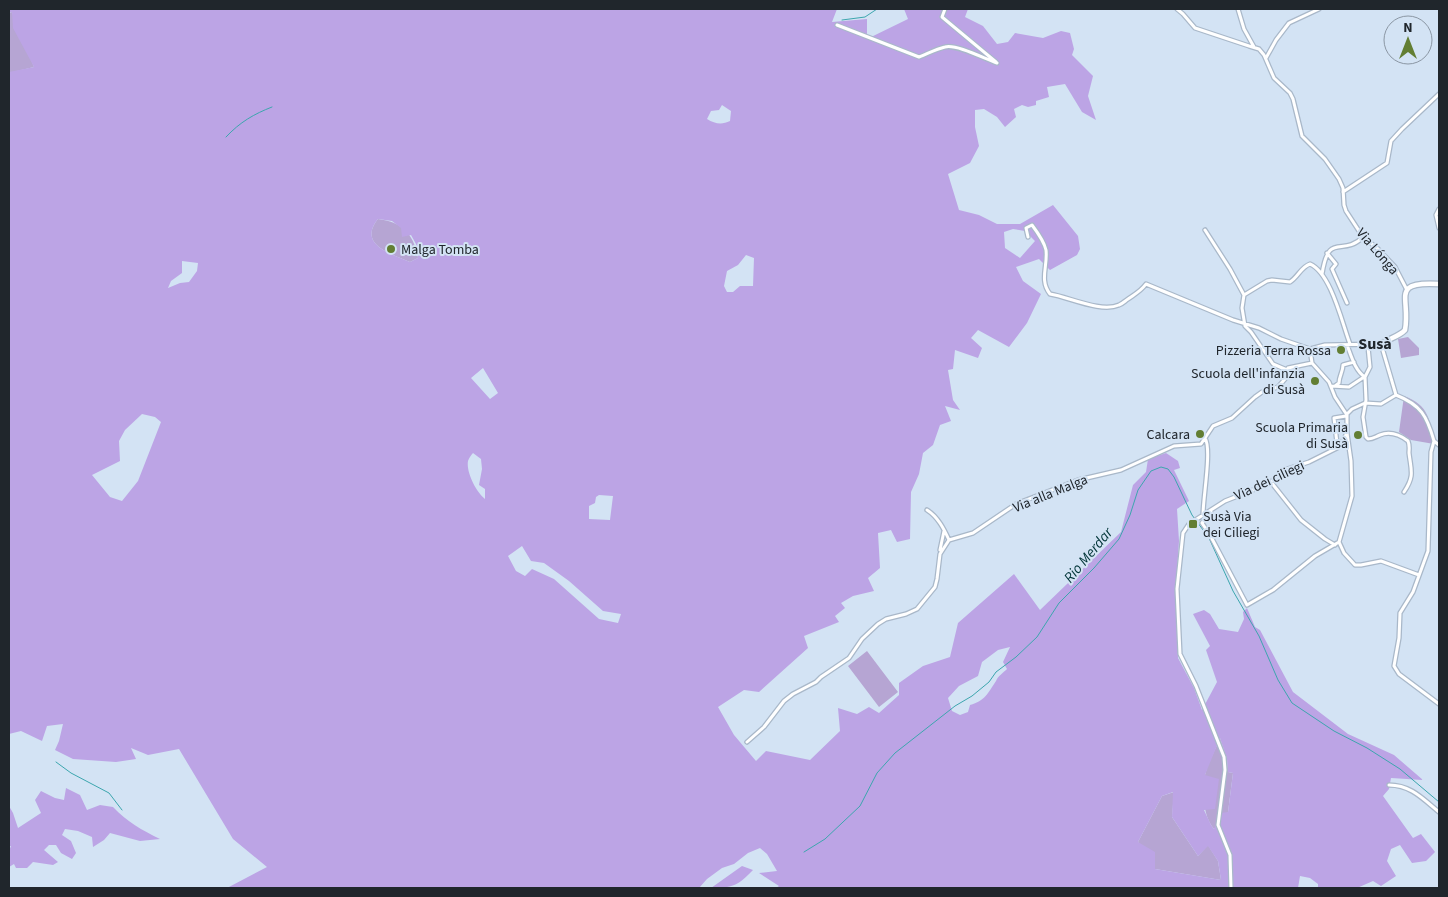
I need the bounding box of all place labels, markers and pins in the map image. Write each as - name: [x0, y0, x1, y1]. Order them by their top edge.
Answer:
- place label: Malga Tomba: [401, 240, 479, 260]
- marker: Malga Tomba: [385, 243, 397, 255]
- place label: Pizzeria Terra Rossa: [1216, 341, 1331, 361]
- marker: Pizzeria Terra Rossa: [1335, 344, 1347, 356]
- place label: Scuola dell'infanzia di Susà: [1191, 364, 1305, 400]
- marker: Scuola dell'infanzia di Susà: [1309, 375, 1321, 387]
- place label: Scuola Primaria di Susà: [1255, 418, 1348, 454]
- place label: Calcara: [1146, 425, 1190, 445]
- marker: Calcara: [1194, 428, 1206, 440]
- marker: Scuola Primaria di Susà: [1352, 429, 1364, 441]
- place label: Susà Via dei Ciliegi: [1203, 507, 1260, 543]
- marker: Susà Via dei Ciliegi: [1187, 518, 1199, 530]

